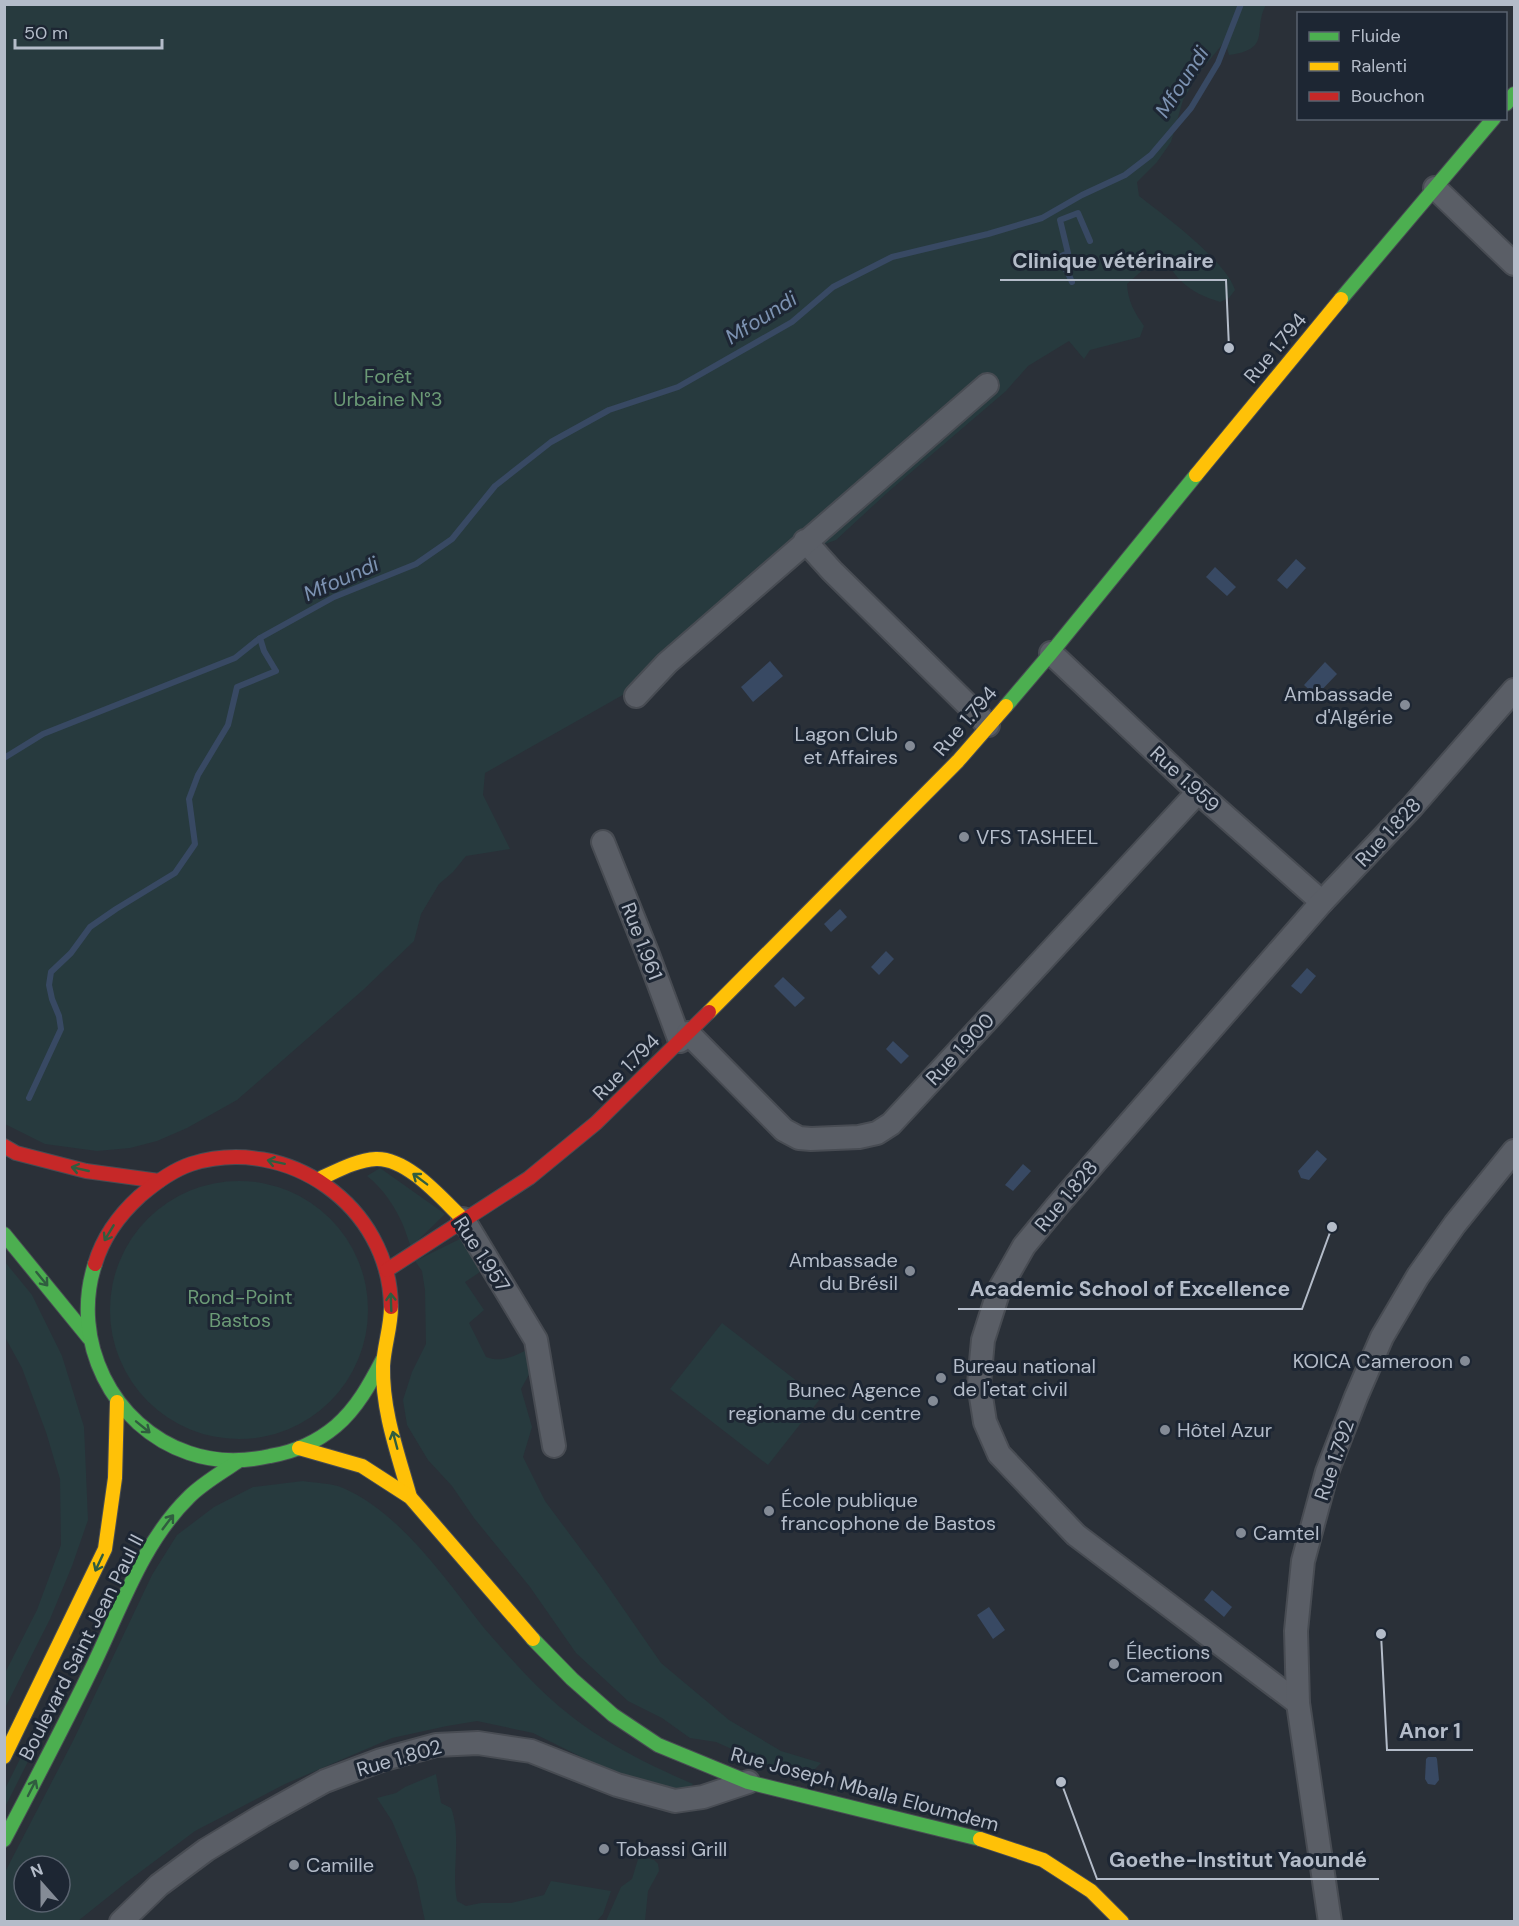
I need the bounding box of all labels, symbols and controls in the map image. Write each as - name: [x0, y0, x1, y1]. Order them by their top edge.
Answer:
- scale bar: [15, 12, 162, 50]
- legend: [1297, 12, 1507, 120]
- text: 50 m: [24, 21, 68, 45]
- text: Fluide: [1351, 24, 1401, 48]
- water label: Mfoundi: [1149, 40, 1216, 123]
- text: Ralenti: [1351, 54, 1407, 78]
- text: Bouchon: [1351, 84, 1425, 108]
- callout: Clinique vétérinaire: [1000, 241, 1226, 280]
- text: Clinique vétérinaire: [1012, 247, 1214, 275]
- water label: Mfoundi: [720, 285, 803, 351]
- street label: Rue 1.794: [1238, 307, 1312, 389]
- park label: Forêt Urbaine N°3: [333, 363, 443, 412]
- water label: Mfoundi: [299, 550, 384, 608]
- street label: Rue 1.794: [927, 681, 1003, 761]
- place label: Ambassade d'Algérie: [1284, 681, 1393, 730]
- marker: Ambassade d'Algérie: [1398, 698, 1412, 712]
- place label: Lagon Club et Affaires: [794, 721, 898, 770]
- marker: Lagon Club et Affaires: [903, 739, 917, 753]
- street label: Rue 1.959: [1145, 740, 1225, 818]
- street label: Rue 1.828: [1349, 792, 1427, 872]
- place label: VFS TASHEEL: [976, 824, 1098, 850]
- marker: VFS TASHEEL: [957, 830, 971, 844]
- street label: Rue 1.961: [615, 899, 669, 983]
- street label: Rue 1.900: [920, 1007, 1000, 1091]
- street label: Rue 1.794: [587, 1028, 665, 1106]
- street label: Rue 1.828: [1029, 1155, 1103, 1237]
- one-way arrow: [267, 1156, 286, 1167]
- one-way arrow: [71, 1163, 90, 1175]
- one-way arrow: [412, 1173, 428, 1186]
- street label: Rue 1.957: [448, 1211, 516, 1297]
- one-way arrow: [103, 1224, 115, 1241]
- place label: Ambassade du Brésil: [789, 1247, 898, 1296]
- marker: Ambassade du Brésil: [903, 1264, 917, 1278]
- one-way arrow: [35, 1270, 48, 1286]
- callout: Academic School of Excellence: [958, 1270, 1302, 1309]
- text: Academic School of Excellence: [970, 1275, 1290, 1303]
- park label: Rond-Point Bastos: [188, 1284, 293, 1333]
- one-way arrow: [385, 1292, 396, 1312]
- place label: KOICA Cameroon: [1293, 1348, 1453, 1374]
- place label: Bureau national de l'etat civil: [953, 1353, 1096, 1402]
- marker: KOICA Cameroon: [1458, 1354, 1472, 1368]
- marker: Bureau national de l'etat civil: [934, 1371, 948, 1385]
- place label: Bunec Agence regioname du centre: [728, 1377, 921, 1426]
- marker: Bunec Agence regioname du centre: [926, 1394, 940, 1408]
- street label: Rue 1.792: [1308, 1416, 1360, 1504]
- place label: Hôtel Azur: [1177, 1417, 1272, 1443]
- one-way arrow: [135, 1421, 151, 1434]
- marker: Hôtel Azur: [1158, 1423, 1172, 1437]
- one-way arrow: [388, 1431, 400, 1450]
- place label: École publique francophone de Bastos: [781, 1487, 996, 1536]
- marker: École publique francophone de Bastos: [762, 1504, 776, 1518]
- one-way arrow: [162, 1514, 175, 1530]
- place label: Camtel: [1253, 1520, 1319, 1546]
- marker: Camtel: [1234, 1526, 1248, 1540]
- street label: Boulevard Saint Jean Paul II: [13, 1530, 149, 1764]
- one-way arrow: [92, 1554, 104, 1572]
- place label: Élections Cameroon: [1126, 1639, 1223, 1688]
- marker: Élections Cameroon: [1107, 1657, 1121, 1671]
- callout: Anor 1: [1387, 1711, 1473, 1750]
- text: Anor 1: [1399, 1717, 1461, 1745]
- street label: Rue 1.802: [353, 1733, 445, 1783]
- street label: Rue Joseph Mballa Eloumdem: [728, 1741, 1002, 1837]
- one-way arrow: [26, 1780, 38, 1798]
- place label: Tobassi Grill: [616, 1836, 727, 1862]
- callout: Goethe-Institut Yaoundé: [1097, 1840, 1379, 1879]
- marker: Tobassi Grill: [597, 1842, 611, 1856]
- text: Goethe-Institut Yaoundé: [1109, 1846, 1367, 1874]
- place label: Camille: [306, 1852, 374, 1878]
- north arrow: [12, 1854, 72, 1914]
- marker: Camille: [287, 1858, 301, 1872]
- text: N: [28, 1859, 46, 1882]

